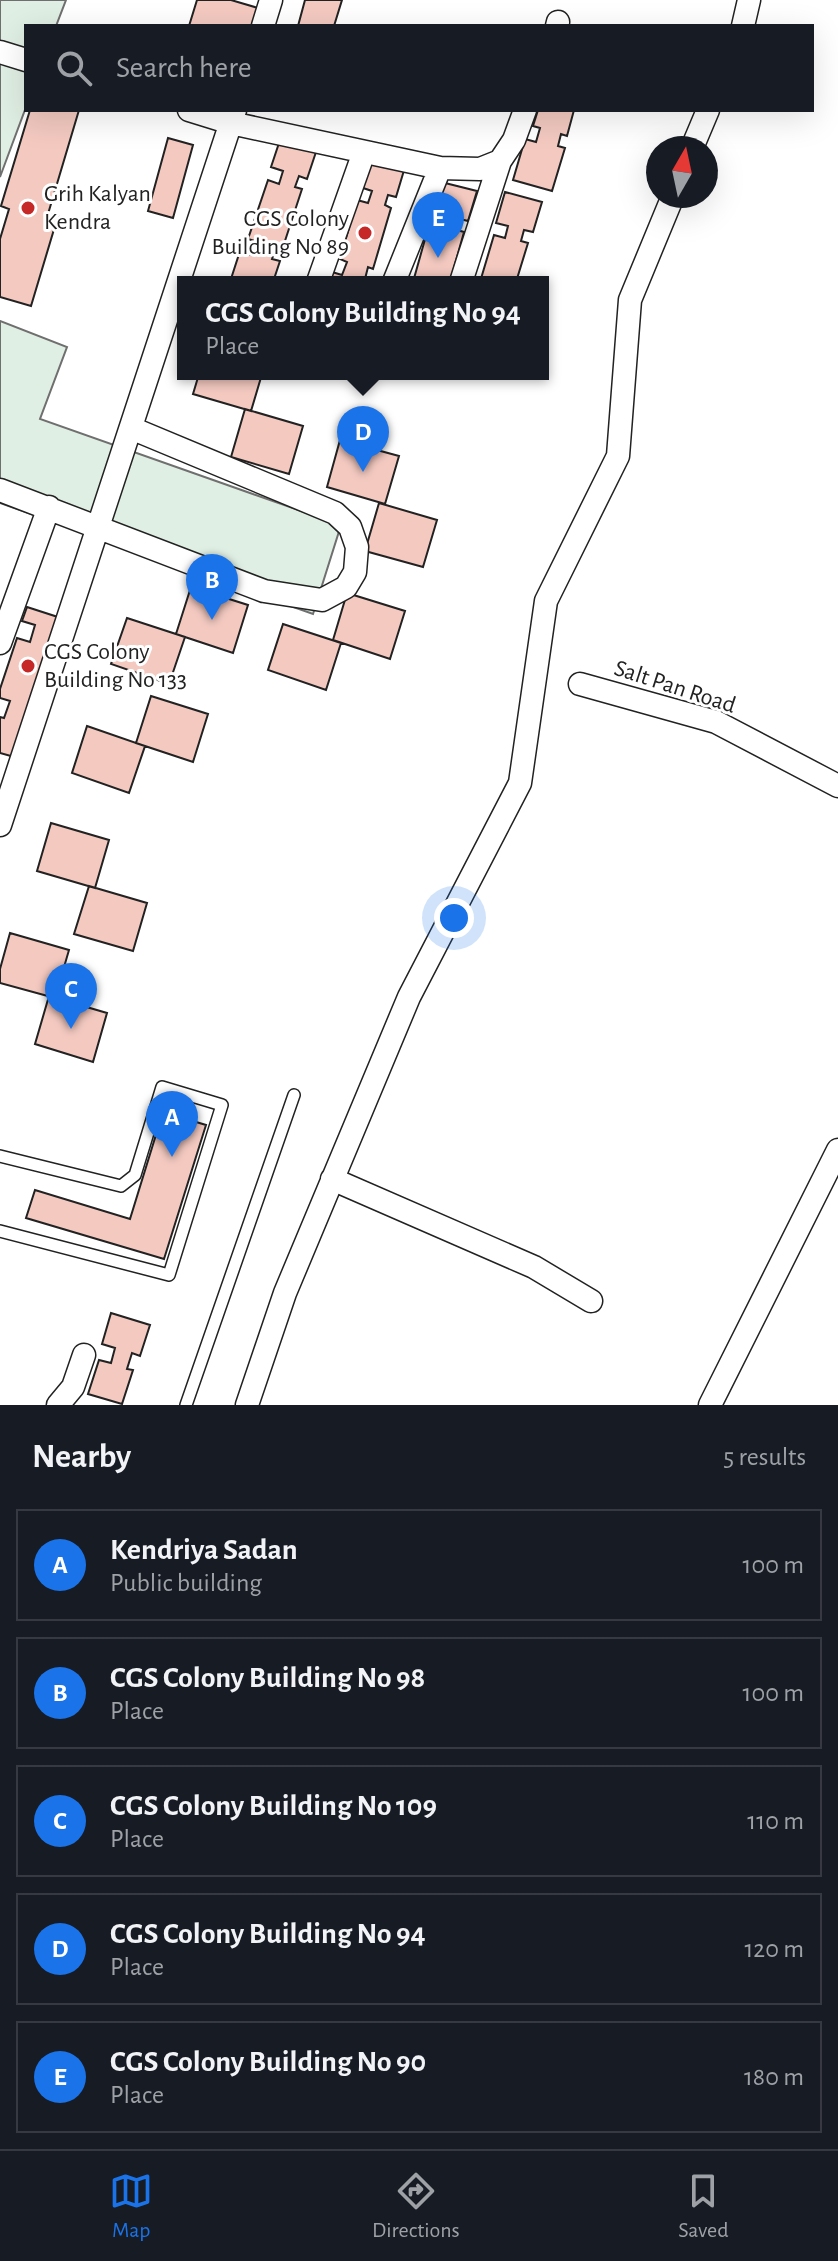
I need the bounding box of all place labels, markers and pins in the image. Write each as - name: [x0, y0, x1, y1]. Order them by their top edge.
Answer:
- place label: Grih Kalyan Kendra: [44, 182, 151, 234]
- pin: E: [412, 192, 464, 258]
- marker: Grih Kalyan Kendra: [19, 199, 37, 217]
- place label: CGS Colony Building No 89: [212, 207, 349, 259]
- marker: CGS Colony Building No 89: [356, 224, 374, 242]
- pin: D: [337, 406, 389, 472]
- pin: B: [186, 554, 238, 620]
- place label: CGS Colony Building No 133: [44, 640, 187, 692]
- marker: CGS Colony Building No 133: [19, 657, 37, 675]
- pin: C: [45, 963, 97, 1029]
- pin: A: [146, 1091, 198, 1157]

